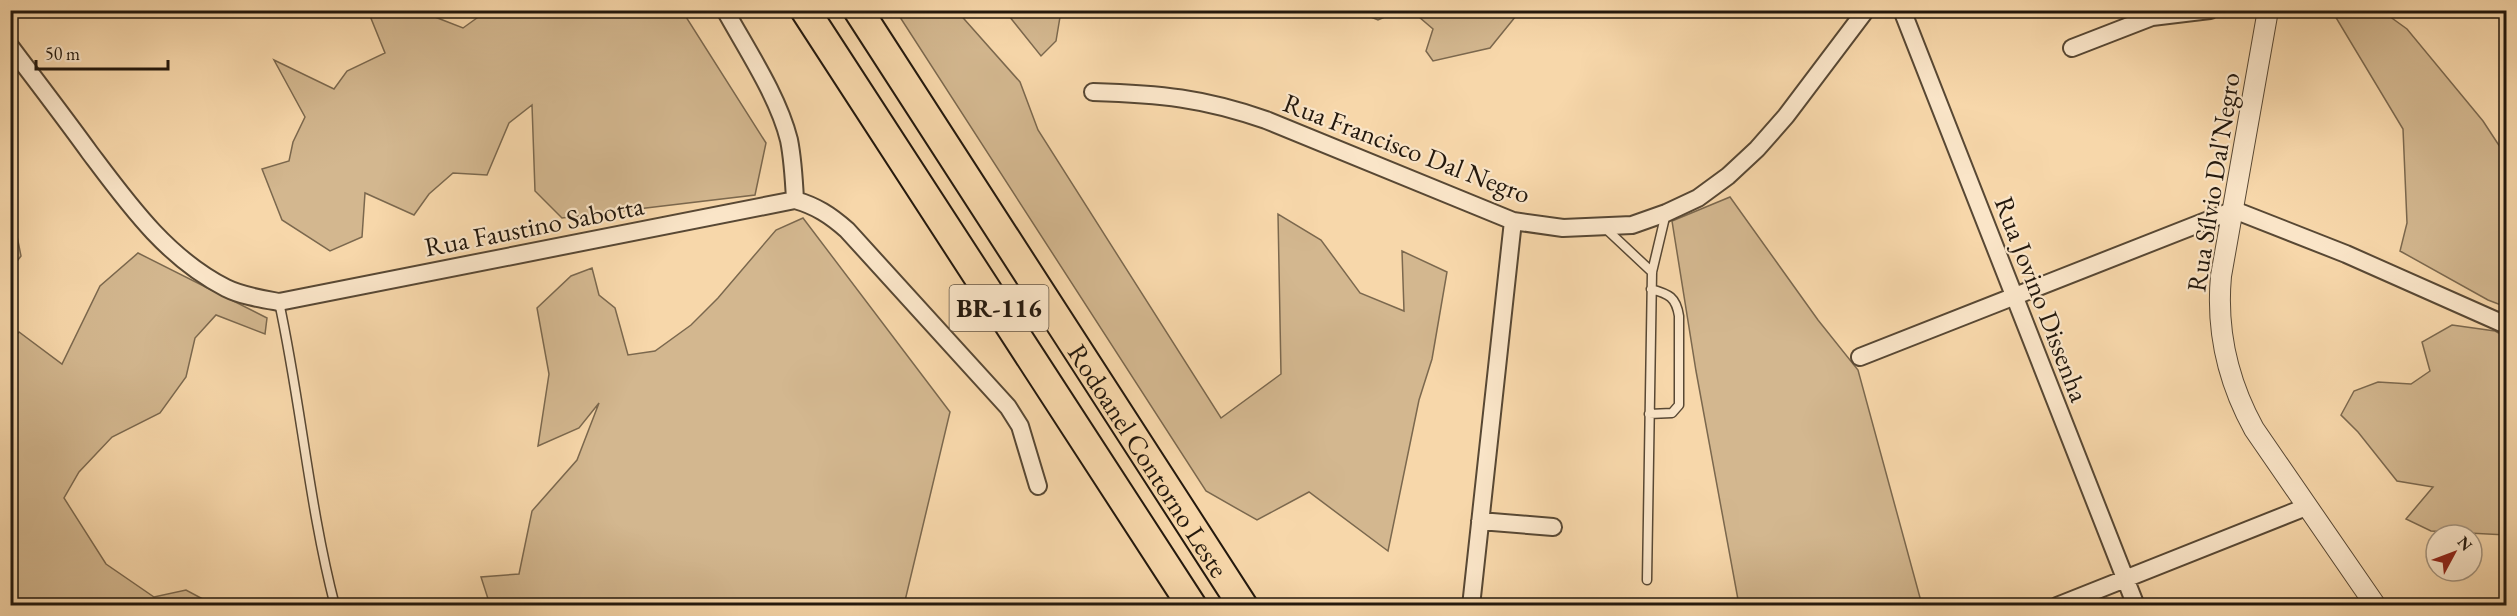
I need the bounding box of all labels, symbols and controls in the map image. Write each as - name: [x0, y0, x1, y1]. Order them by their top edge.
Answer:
- scale bar: [36, 33, 168, 71]
- text: 50 m: [45, 42, 80, 65]
- street label: Rua Sílvio Dal'Negro: [2178, 70, 2248, 294]
- street label: Rua Francisco Dal Negro: [1278, 85, 1536, 211]
- street label: Rua Faustino Sabotta: [421, 188, 647, 264]
- street label: Rua Jovino Dissenha: [1987, 191, 2097, 407]
- road number: BR-116: [950, 285, 1048, 331]
- street label: Rodoanel Contorno Leste: [1061, 337, 1237, 584]
- north arrow: [2424, 523, 2484, 583]
- text: N: [2453, 532, 2477, 555]

